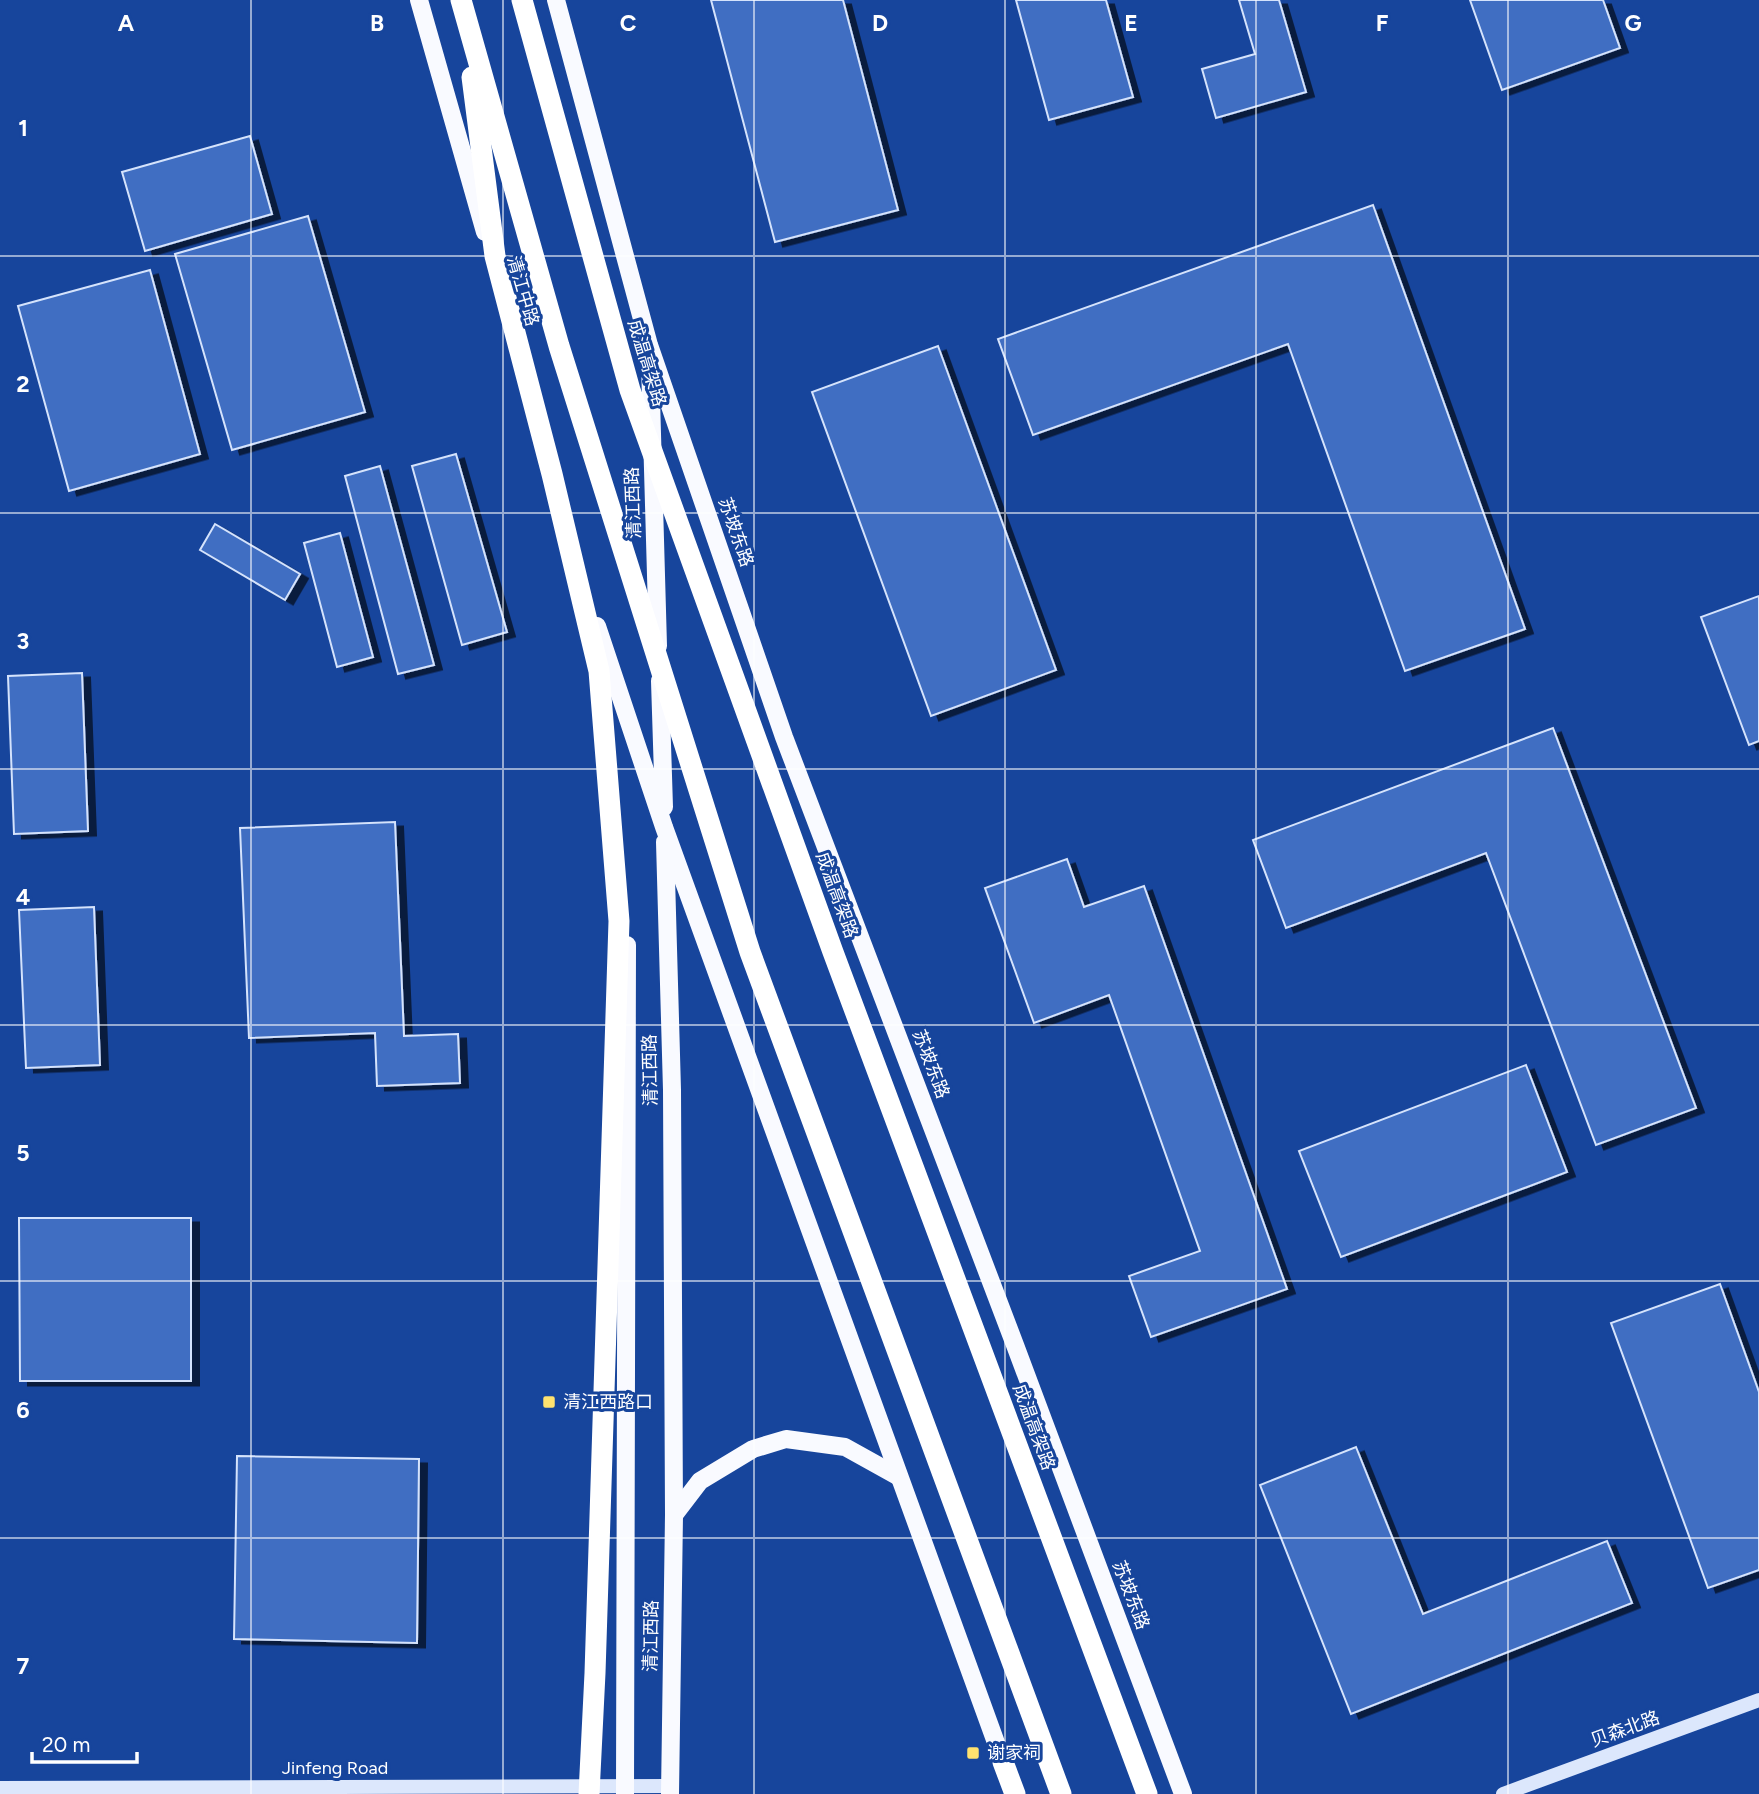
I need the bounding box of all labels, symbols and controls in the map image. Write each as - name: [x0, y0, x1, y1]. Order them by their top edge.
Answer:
- text: A: [118, 9, 135, 37]
- text: B: [370, 9, 384, 37]
- text: C: [620, 9, 637, 37]
- text: D: [872, 9, 888, 37]
- text: E: [1124, 9, 1138, 37]
- text: F: [1376, 9, 1389, 37]
- text: G: [1624, 9, 1642, 37]
- text: 1: [18, 114, 28, 142]
- street label: 清江中路: [503, 253, 543, 329]
- street label: 成温高架路: [623, 317, 671, 409]
- text: 2: [16, 370, 30, 398]
- street label: 清江西路: [621, 467, 645, 539]
- street label: 苏坡东路: [714, 494, 758, 570]
- text: 3: [17, 627, 29, 655]
- street label: 成温高架路: [811, 849, 863, 941]
- text: 4: [16, 883, 30, 911]
- street label: 苏坡东路: [908, 1026, 954, 1102]
- street label: 清江西路: [638, 1034, 662, 1106]
- text: 5: [16, 1139, 30, 1167]
- street label: 成温高架路: [1008, 1381, 1060, 1473]
- place label: 清江西路口: [563, 1391, 653, 1413]
- marker: 清江西路口: [541, 1394, 557, 1410]
- text: 6: [16, 1396, 30, 1424]
- street label: 苏坡东路: [1108, 1557, 1154, 1633]
- street label: 清江西路: [639, 1600, 663, 1672]
- text: 7: [17, 1652, 30, 1680]
- street label: 贝森北路: [1587, 1706, 1663, 1752]
- scale bar: [32, 1720, 136, 1764]
- text: 20 m: [42, 1732, 90, 1757]
- place label: 谢家祠: [987, 1742, 1041, 1764]
- marker: 谢家祠: [965, 1745, 981, 1761]
- street label: Jinfeng Road: [282, 1757, 388, 1779]

